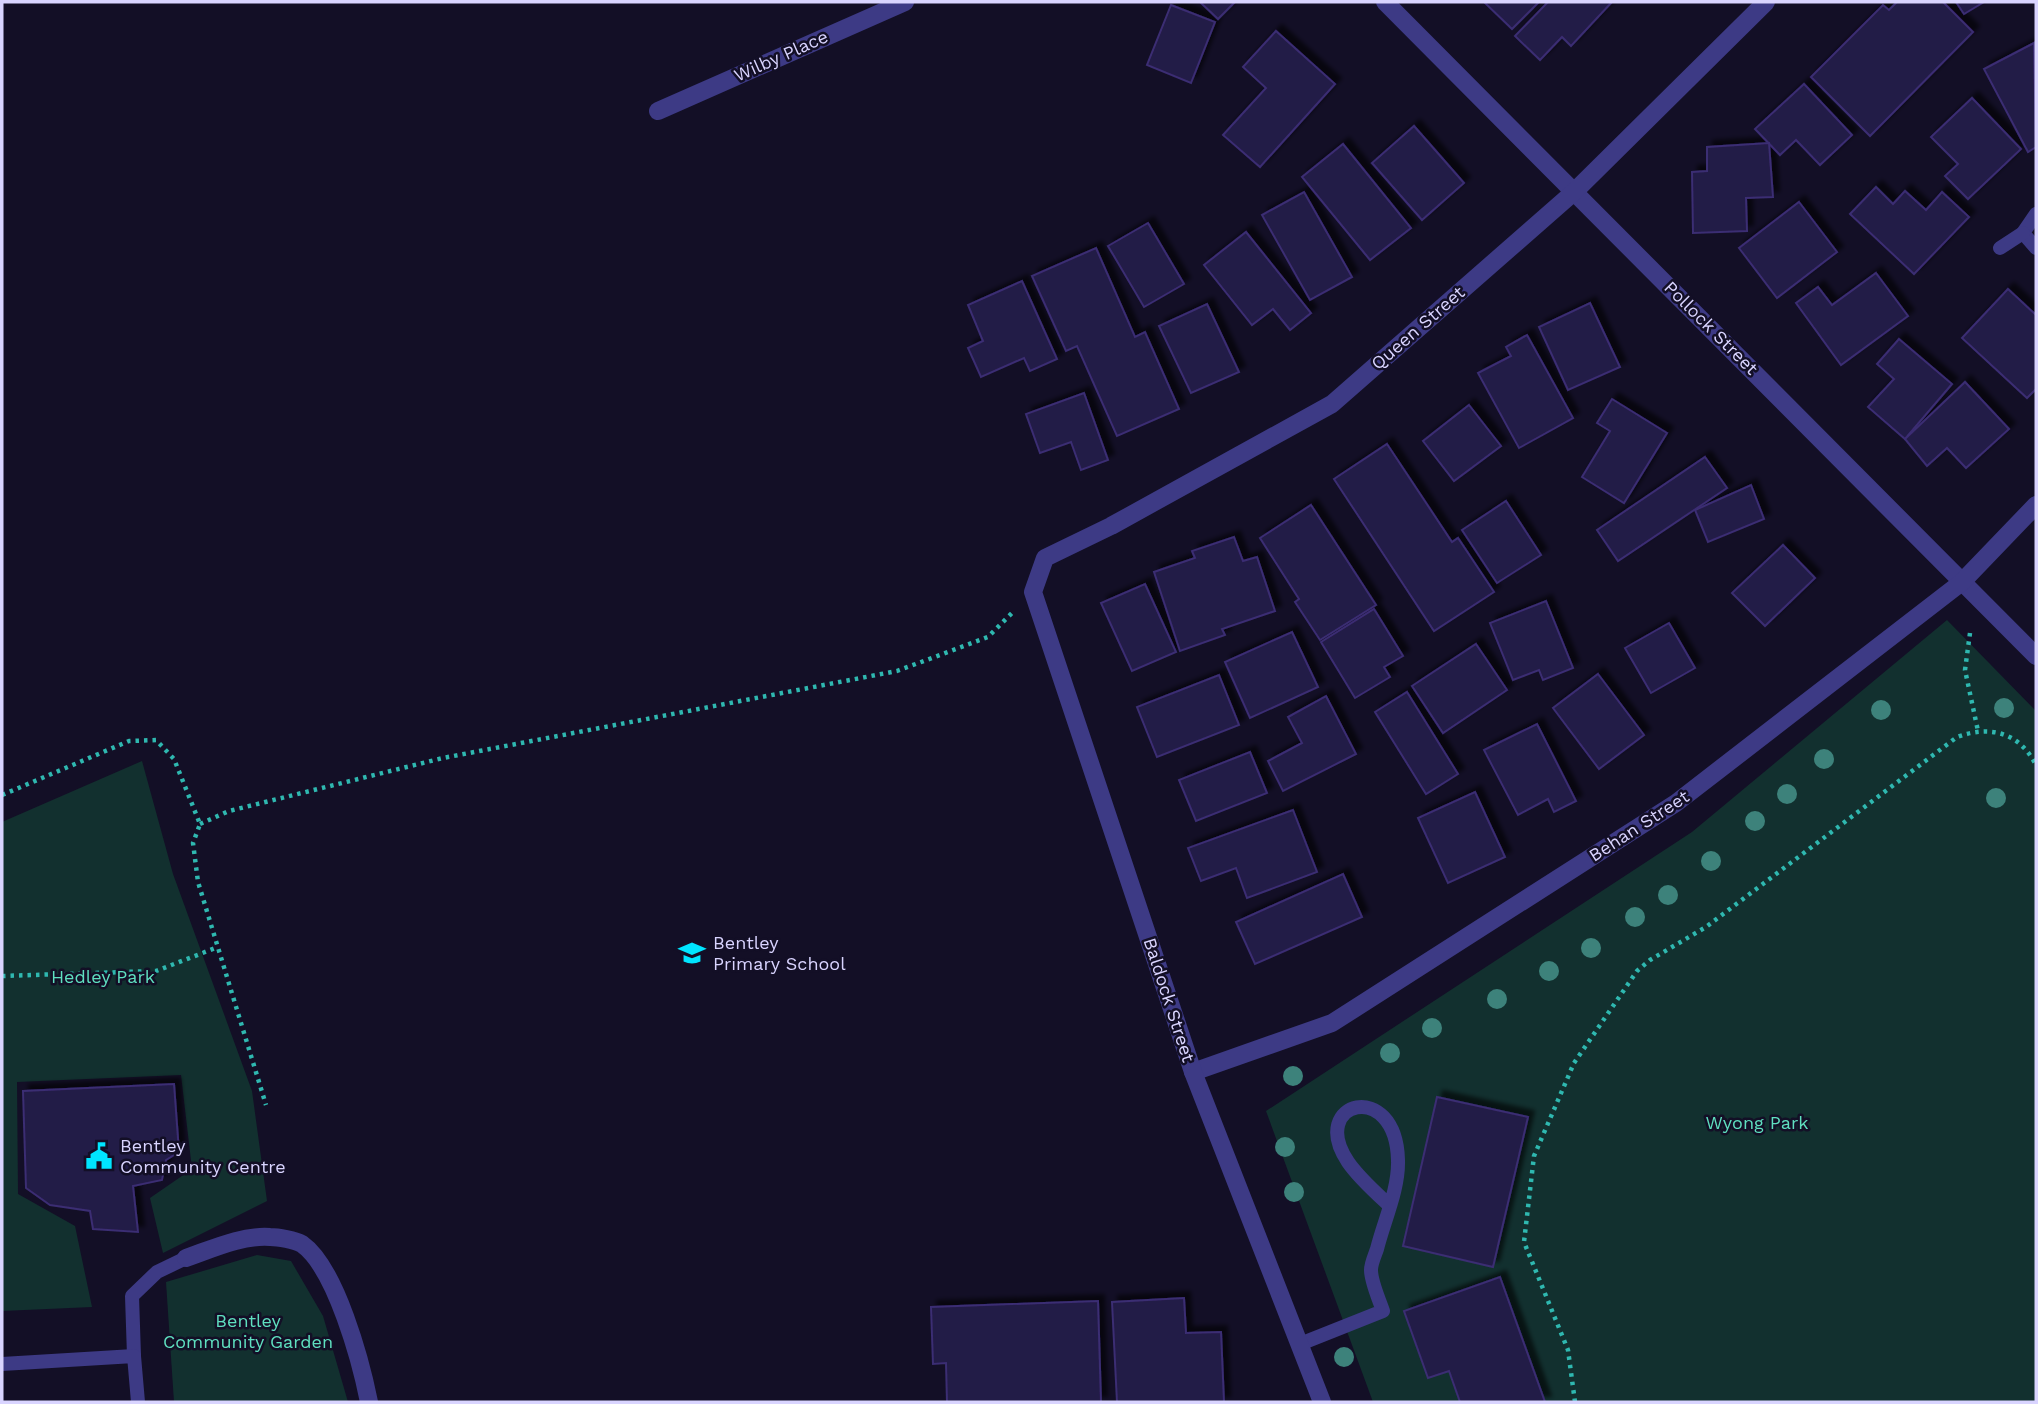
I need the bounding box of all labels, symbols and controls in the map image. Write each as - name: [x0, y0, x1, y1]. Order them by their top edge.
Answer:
- street label: Wilby Place: [731, 25, 831, 86]
- street label: Pollock Street: [1660, 277, 1763, 379]
- street label: Queen Street: [1367, 281, 1469, 374]
- street label: Behan Street: [1585, 785, 1693, 866]
- place label: Bentley Primary School: [713, 932, 846, 974]
- street label: Baldock Street: [1139, 935, 1200, 1065]
- school or university icon: Bentley Primary School: [677, 938, 707, 968]
- park label: Hedley Park: [51, 966, 155, 987]
- park label: Wyong Park: [1706, 1112, 1808, 1133]
- place label: Bentley Community Centre: [120, 1135, 286, 1177]
- public building icon: Bentley Community Centre: [84, 1141, 114, 1171]
- park label: Bentley Community Garden: [163, 1310, 333, 1352]

